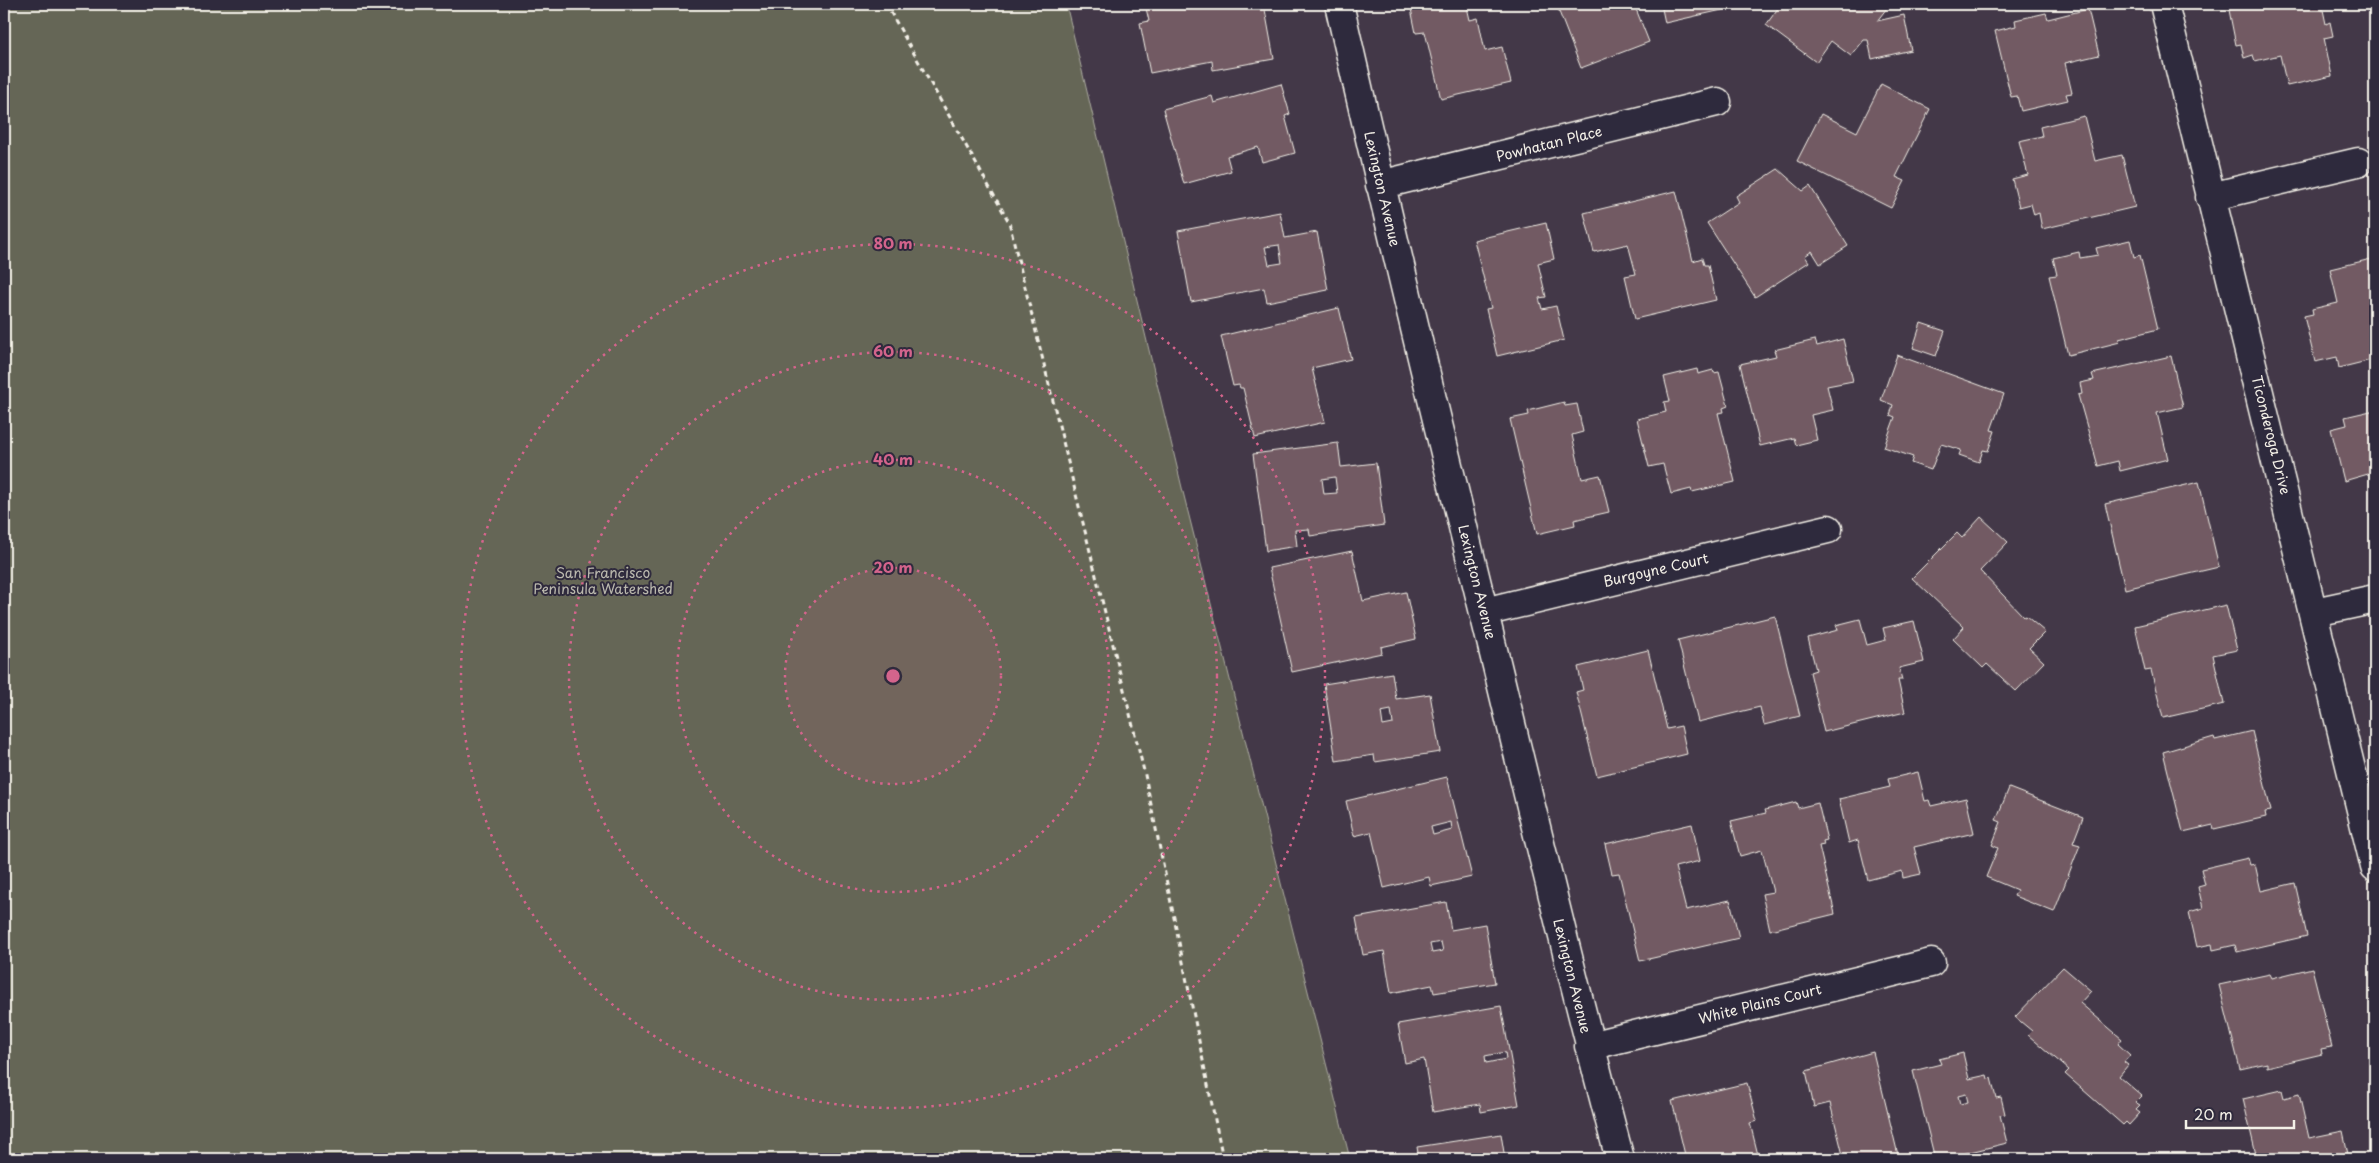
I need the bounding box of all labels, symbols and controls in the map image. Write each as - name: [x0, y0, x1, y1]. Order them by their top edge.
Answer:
- street label: Powhatan Place: [1494, 120, 1604, 167]
- street label: Lexington Avenue: [1359, 129, 1406, 249]
- text: 80 m: [873, 231, 913, 254]
- text: 60 m: [873, 339, 913, 362]
- street label: Ticonderoga Drive: [2247, 373, 2296, 497]
- text: 40 m: [873, 447, 913, 470]
- street label: Lexington Avenue: [1453, 522, 1502, 642]
- street label: Burgoyne Court: [1601, 547, 1711, 592]
- text: 20 m: [874, 555, 912, 578]
- park label: San Francisco Peninsula Watershed: [533, 562, 673, 599]
- centre of rings: [884, 667, 902, 685]
- street label: Lexington Avenue: [1548, 916, 1597, 1036]
- street label: White Plains Court: [1696, 978, 1824, 1029]
- scale bar: [2186, 1098, 2294, 1130]
- text: 20 m: [2194, 1102, 2233, 1125]

